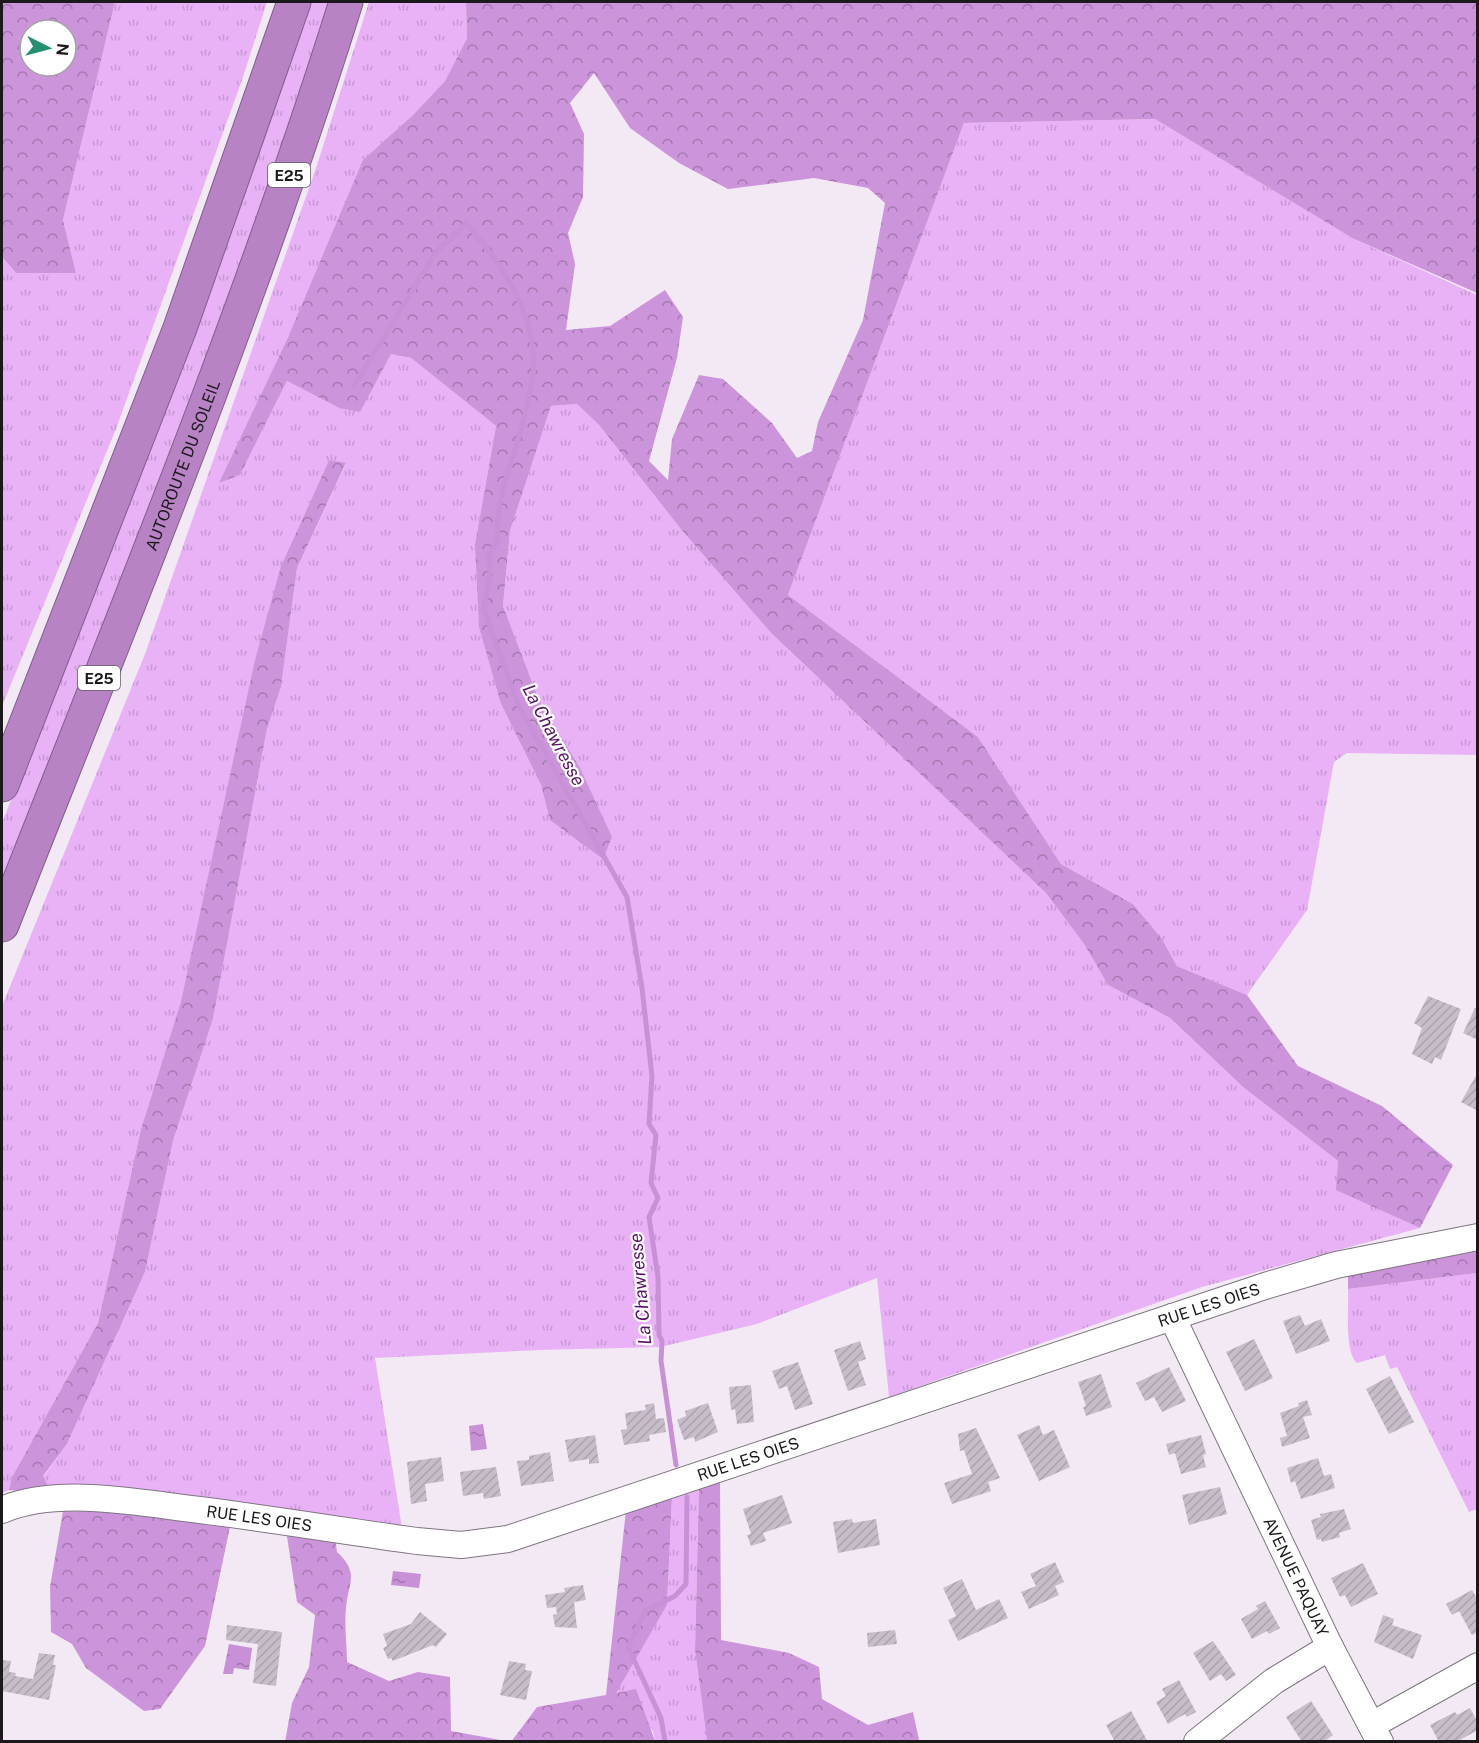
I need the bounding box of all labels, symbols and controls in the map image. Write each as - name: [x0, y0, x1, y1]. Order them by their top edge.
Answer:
- north arrow: [18, 18, 78, 78]
- text: N: [52, 42, 73, 57]
- road number: E25: [268, 163, 310, 187]
- street label: AUTOROUTE DU SOLEIL: [141, 377, 224, 553]
- road number: E25: [78, 666, 120, 690]
- water label: La Chawresse: [518, 681, 590, 790]
- water label: La Chawresse: [625, 1232, 655, 1346]
- street label: RUE LES OIES: [1155, 1279, 1262, 1331]
- street label: RUE LES OIES: [694, 1433, 801, 1485]
- street label: RUE LES OIES: [205, 1501, 313, 1535]
- street label: AVENUE PAQUAY: [1260, 1514, 1333, 1640]

